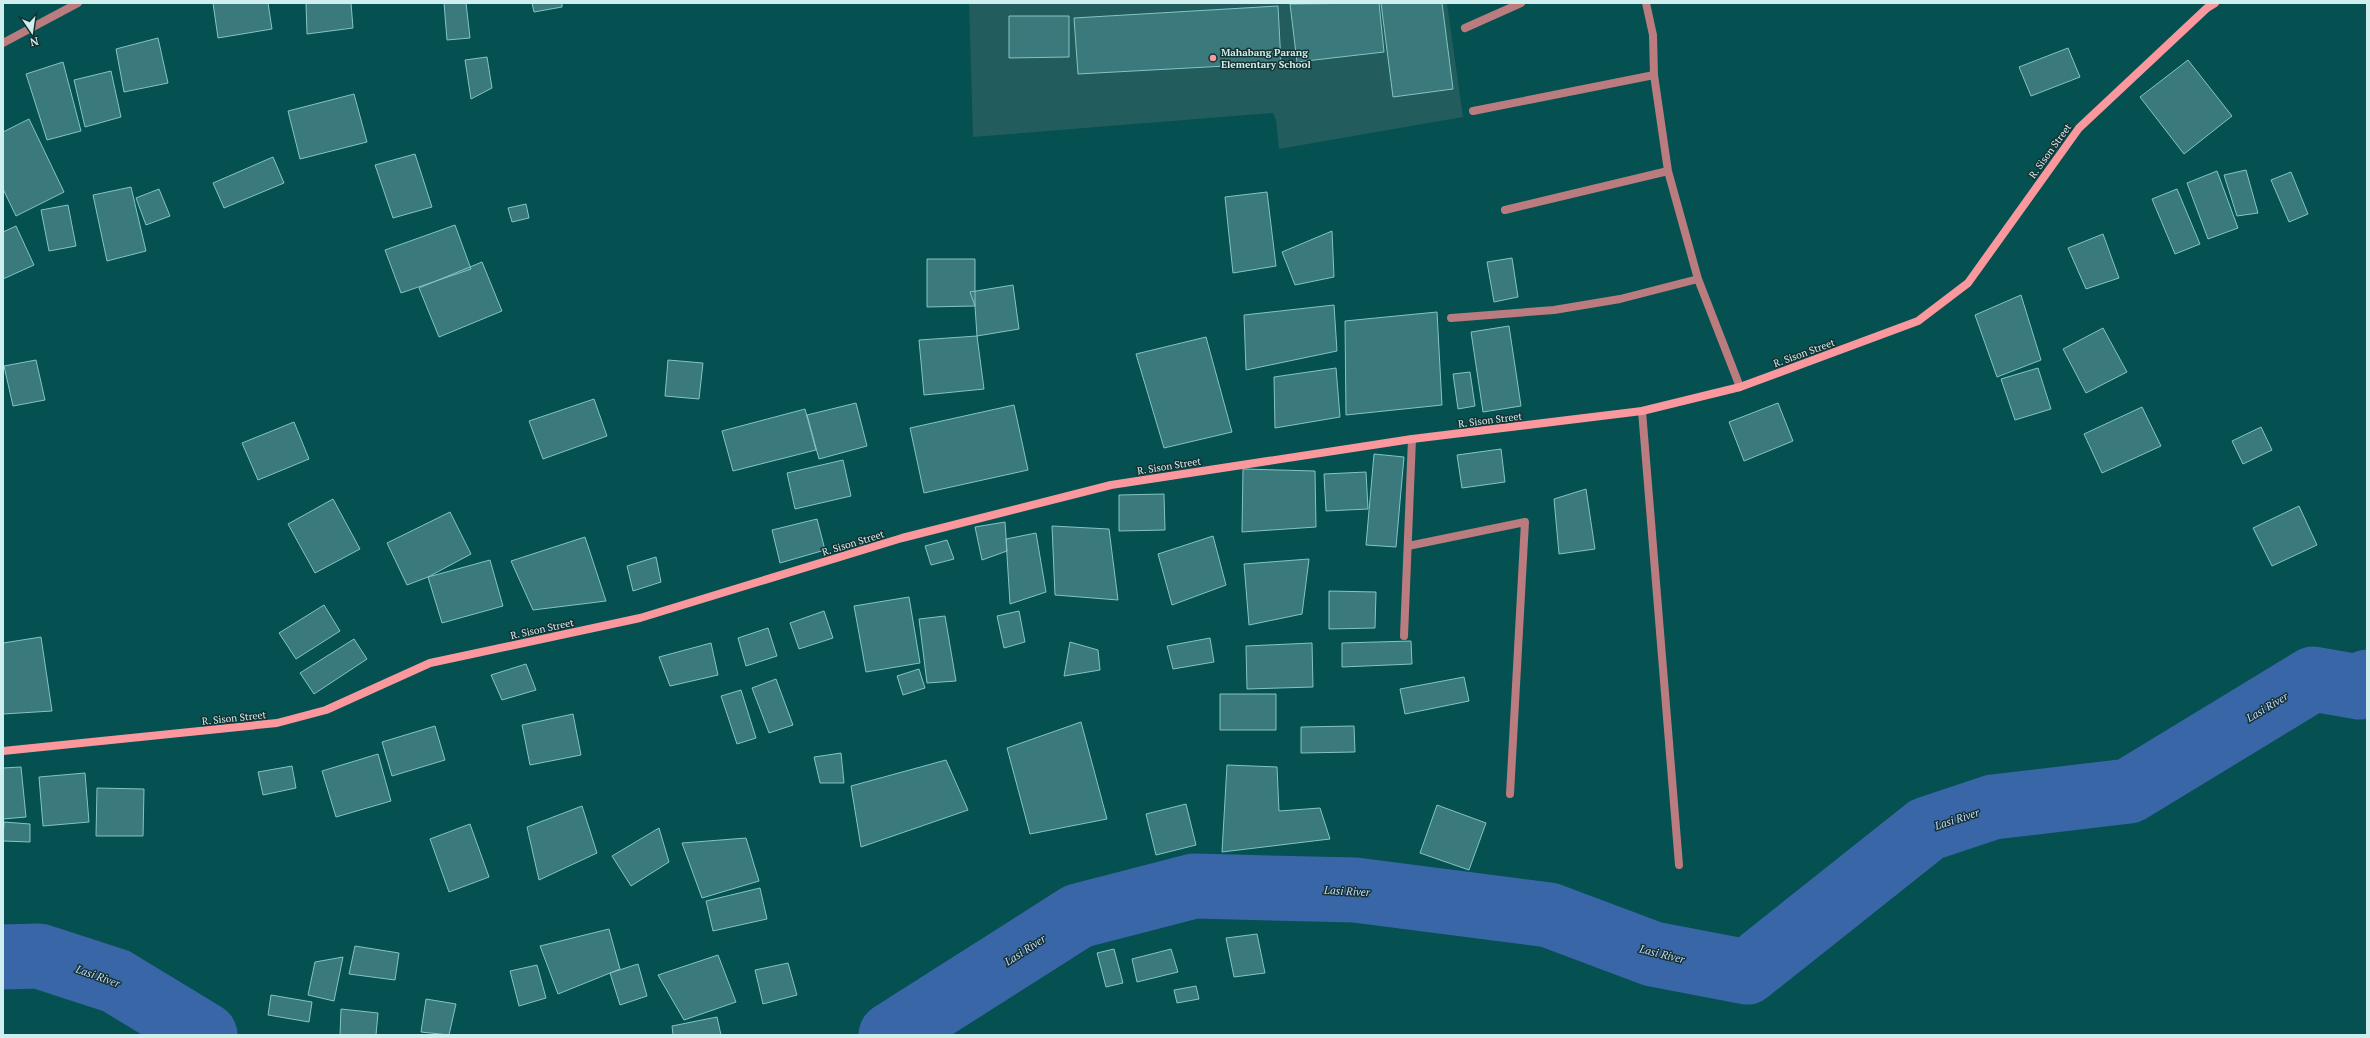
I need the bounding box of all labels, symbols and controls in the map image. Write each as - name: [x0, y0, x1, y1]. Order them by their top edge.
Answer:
- north arrow: [12, 12, 52, 52]
- text: N: [28, 34, 40, 50]
- place label: Mahabang Parang Elementary School: [1221, 46, 1311, 71]
- marker: Mahabang Parang Elementary School: [1208, 53, 1218, 63]
- street label: R. Sison Street: [2026, 121, 2074, 181]
- street label: R. Sison Street: [1771, 336, 1837, 370]
- street label: R. Sison Street: [1457, 410, 1523, 430]
- street label: R. Sison Street: [1136, 454, 1202, 477]
- street label: R. Sison Street: [820, 527, 886, 559]
- street label: R. Sison Street: [509, 616, 575, 642]
- water label: Lasi River: [2243, 689, 2291, 725]
- street label: R. Sison Street: [201, 708, 267, 728]
- water label: Lasi River: [1932, 805, 1982, 833]
- water label: Lasi River: [1323, 883, 1371, 899]
- water label: Lasi River: [1001, 931, 1049, 969]
- water label: Lasi River: [1637, 941, 1687, 967]
- water label: Lasi River: [73, 961, 123, 991]

